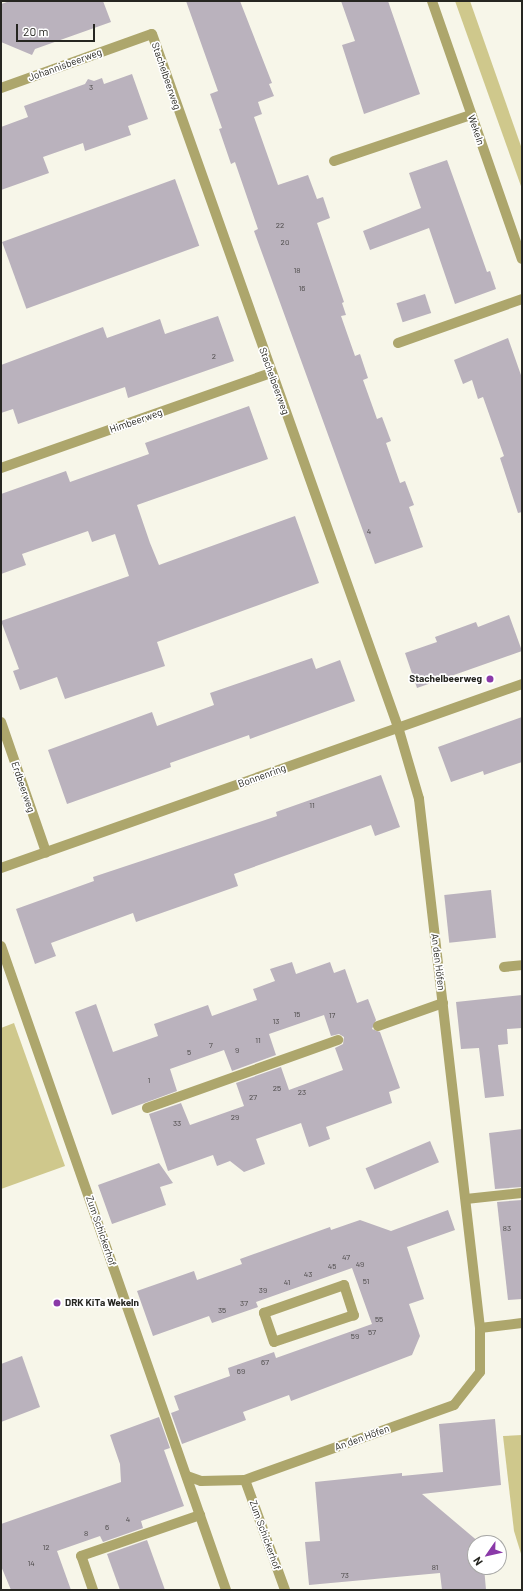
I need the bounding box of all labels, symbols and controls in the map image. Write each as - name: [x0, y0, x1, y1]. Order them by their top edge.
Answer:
- scale bar: [18, 16, 97, 42]
- text: 20 m: [23, 24, 49, 38]
- street label: Stachelbeerweg: [149, 41, 183, 111]
- street label: Johannisbeerweg: [27, 46, 103, 84]
- house number: 3: [89, 83, 93, 93]
- street label: Wekeln: [465, 113, 487, 147]
- house number: 22: [276, 221, 284, 231]
- house number: 20: [281, 238, 289, 248]
- house number: 18: [294, 266, 300, 276]
- house number: 16: [299, 284, 305, 294]
- street label: Stachelbeerweg: [256, 346, 292, 416]
- house number: 2: [212, 352, 216, 362]
- street label: Himbeerweg: [108, 406, 164, 436]
- house number: 4: [367, 527, 371, 537]
- place label: Stachelbeerweg: [409, 673, 482, 685]
- marker: Stachelbeerweg: [485, 674, 495, 684]
- street label: Erdbeerweg: [9, 760, 37, 814]
- street label: Bonnenring: [236, 762, 288, 790]
- house number: 11: [309, 801, 315, 811]
- street label: An den Höfen: [429, 933, 447, 991]
- house number: 15: [294, 1010, 300, 1020]
- house number: 17: [329, 1011, 335, 1021]
- house number: 13: [273, 1017, 279, 1027]
- house number: 11: [255, 1036, 261, 1046]
- house number: 7: [209, 1041, 213, 1051]
- house number: 9: [235, 1046, 239, 1056]
- house number: 5: [187, 1048, 191, 1058]
- house number: 1: [148, 1076, 150, 1086]
- house number: 25: [273, 1084, 281, 1094]
- house number: 23: [298, 1088, 306, 1098]
- house number: 27: [249, 1093, 257, 1103]
- house number: 29: [231, 1113, 239, 1123]
- house number: 33: [173, 1119, 181, 1129]
- street label: Zum Schickerhof: [83, 1194, 119, 1268]
- house number: 83: [503, 1224, 511, 1234]
- house number: 47: [342, 1253, 350, 1263]
- house number: 49: [356, 1260, 364, 1270]
- house number: 45: [328, 1262, 336, 1272]
- house number: 43: [304, 1270, 312, 1280]
- house number: 51: [363, 1277, 369, 1287]
- house number: 41: [284, 1278, 290, 1288]
- house number: 39: [259, 1286, 267, 1296]
- place label: DRK KiTa Wekeln: [65, 1297, 139, 1309]
- marker: DRK KiTa Wekeln: [52, 1298, 62, 1308]
- house number: 37: [240, 1299, 248, 1309]
- house number: 35: [218, 1306, 226, 1316]
- house number: 55: [375, 1315, 383, 1325]
- house number: 57: [368, 1328, 376, 1338]
- house number: 59: [351, 1332, 359, 1342]
- house number: 67: [261, 1358, 269, 1368]
- house number: 69: [237, 1367, 245, 1377]
- street label: An den Höfen: [333, 1423, 391, 1453]
- street label: Zum Schickerhof: [247, 1498, 283, 1572]
- house number: 4: [126, 1515, 130, 1525]
- house number: 6: [105, 1523, 109, 1533]
- house number: 8: [84, 1529, 88, 1539]
- north arrow: [467, 1535, 507, 1575]
- house number: 12: [42, 1543, 50, 1553]
- text: N: [470, 1555, 485, 1568]
- house number: 14: [27, 1559, 35, 1569]
- house number: 81: [432, 1563, 438, 1573]
- house number: 73: [341, 1571, 349, 1581]

